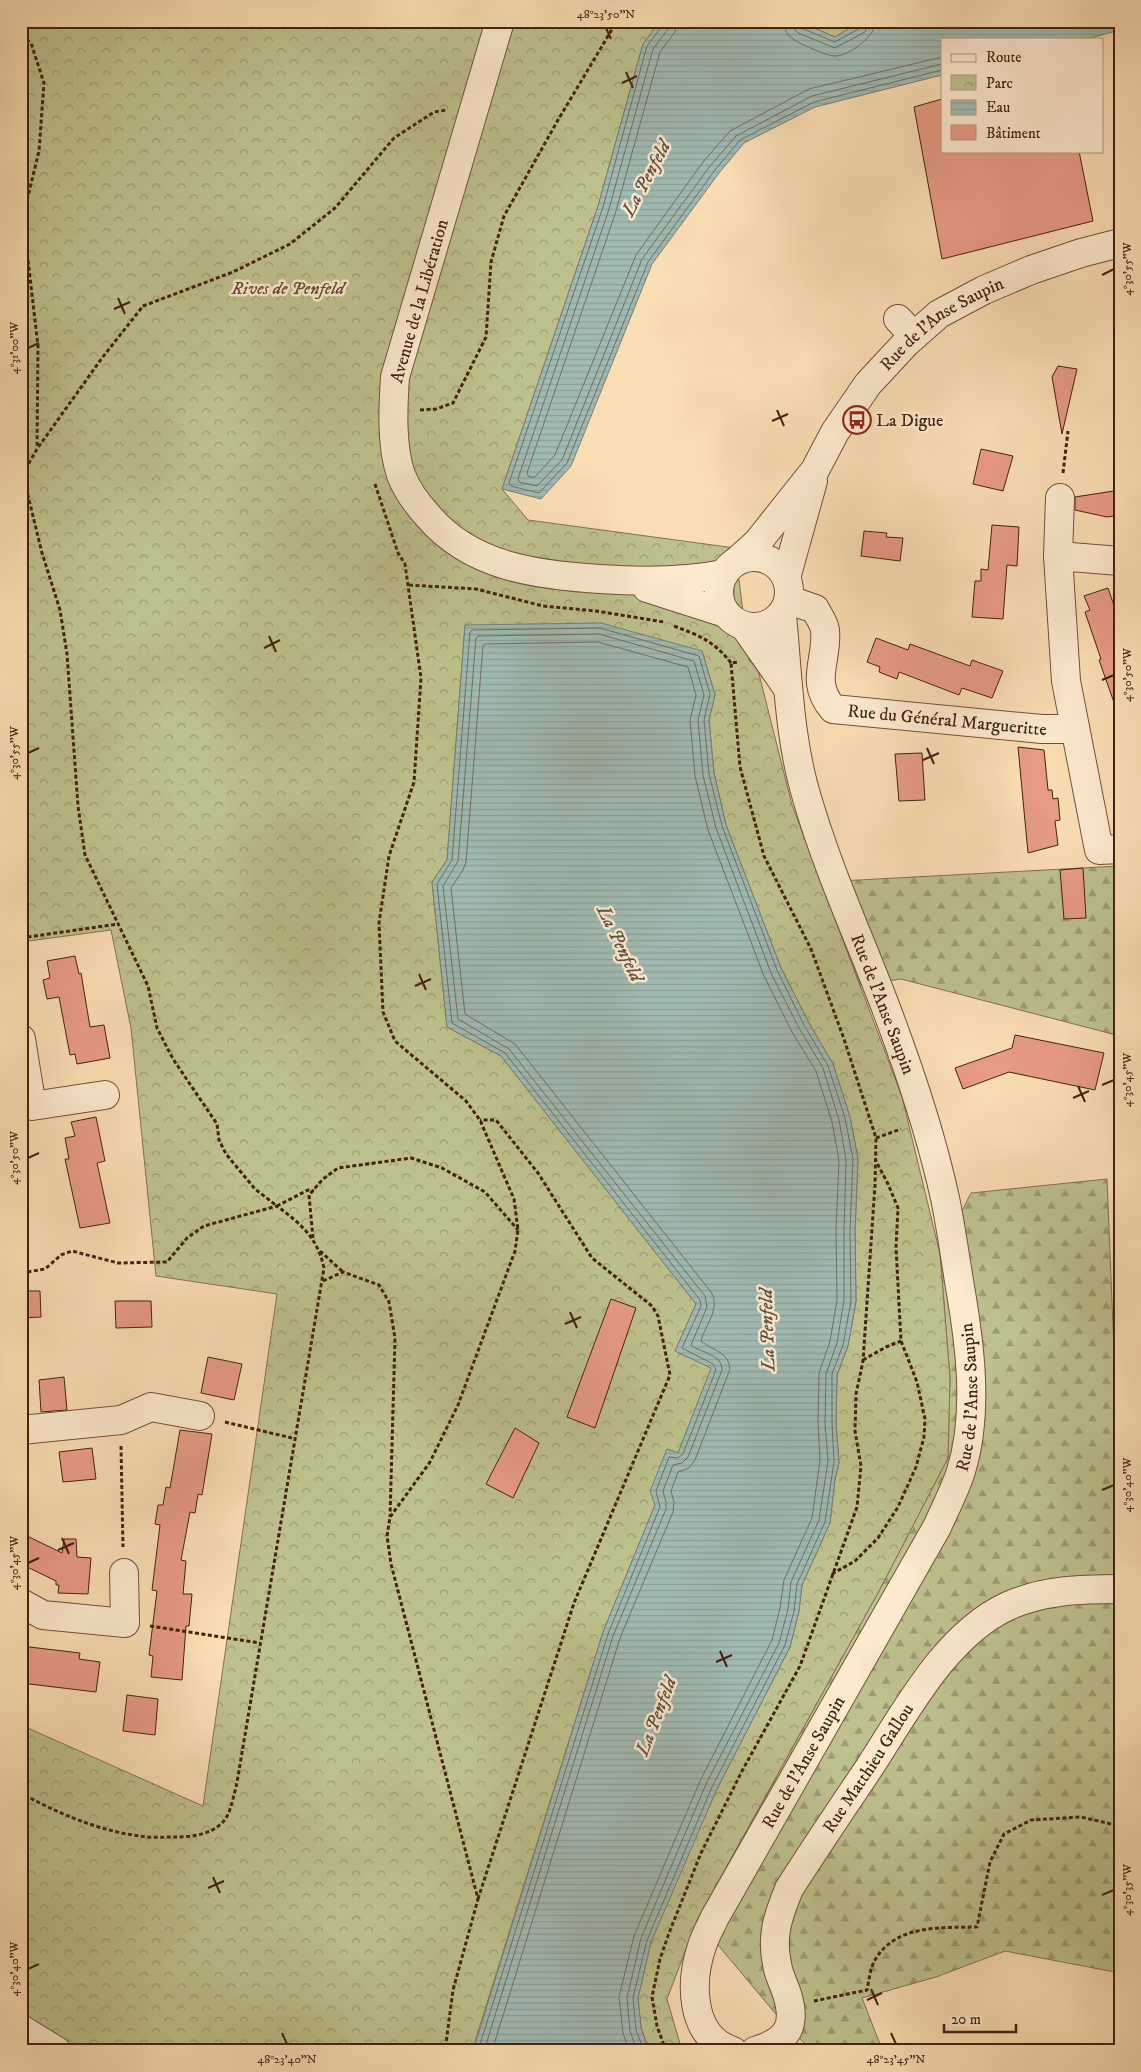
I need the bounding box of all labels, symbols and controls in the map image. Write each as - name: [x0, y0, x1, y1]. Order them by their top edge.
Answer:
- text: 48°23'50"N: [577, 7, 635, 22]
- legend: [941, 38, 1104, 152]
- text: Route: [986, 48, 1021, 67]
- text: Parc: [986, 74, 1014, 93]
- text: Eau: [986, 98, 1010, 117]
- text: Bâtiment: [986, 124, 1041, 143]
- water label: La Penfeld: [616, 134, 677, 221]
- street label: Avenue de la Libération: [386, 216, 454, 386]
- text: 4°30'55"W: [1120, 241, 1135, 296]
- street label: Rue de l'Anse Saupin: [876, 273, 1008, 376]
- park label: Rives de Penfeld: [231, 278, 347, 300]
- text: 4°31'00"W: [7, 321, 22, 374]
- bus stop icon: La Digue: [842, 405, 872, 435]
- place label: La Digue: [876, 410, 943, 432]
- text: 4°30'50"W: [1120, 647, 1135, 702]
- street label: Rue du Général Margueritte: [846, 700, 1047, 741]
- text: 4°30'55"W: [7, 725, 22, 780]
- water label: La Penfeld: [591, 901, 649, 988]
- street label: Rue de l'Anse Saupin: [845, 931, 919, 1078]
- text: 4°30'45"W: [1120, 1052, 1135, 1107]
- text: 4°30'50"W: [7, 1130, 22, 1185]
- water label: La Penfeld: [754, 1286, 780, 1372]
- street label: Rue de l'Anse Saupin: [951, 1321, 983, 1474]
- text: 4°30'40"W: [1120, 1456, 1135, 1513]
- text: 4°30'45"W: [7, 1535, 22, 1590]
- water label: La Penfeld: [631, 1671, 683, 1760]
- street label: Rue de l'Anse Saupin: [758, 1692, 851, 1833]
- street label: Rue Matthieu Gallou: [818, 1699, 919, 1838]
- text: 4°30'35"W: [1120, 1863, 1135, 1916]
- text: 4°30'40"W: [7, 1940, 22, 1997]
- scale bar: [944, 2002, 1016, 2034]
- text: 20 m: [951, 2010, 981, 2029]
- text: 48°23'40"N: [257, 2052, 317, 2067]
- text: 48°23'45"N: [867, 2052, 926, 2067]

